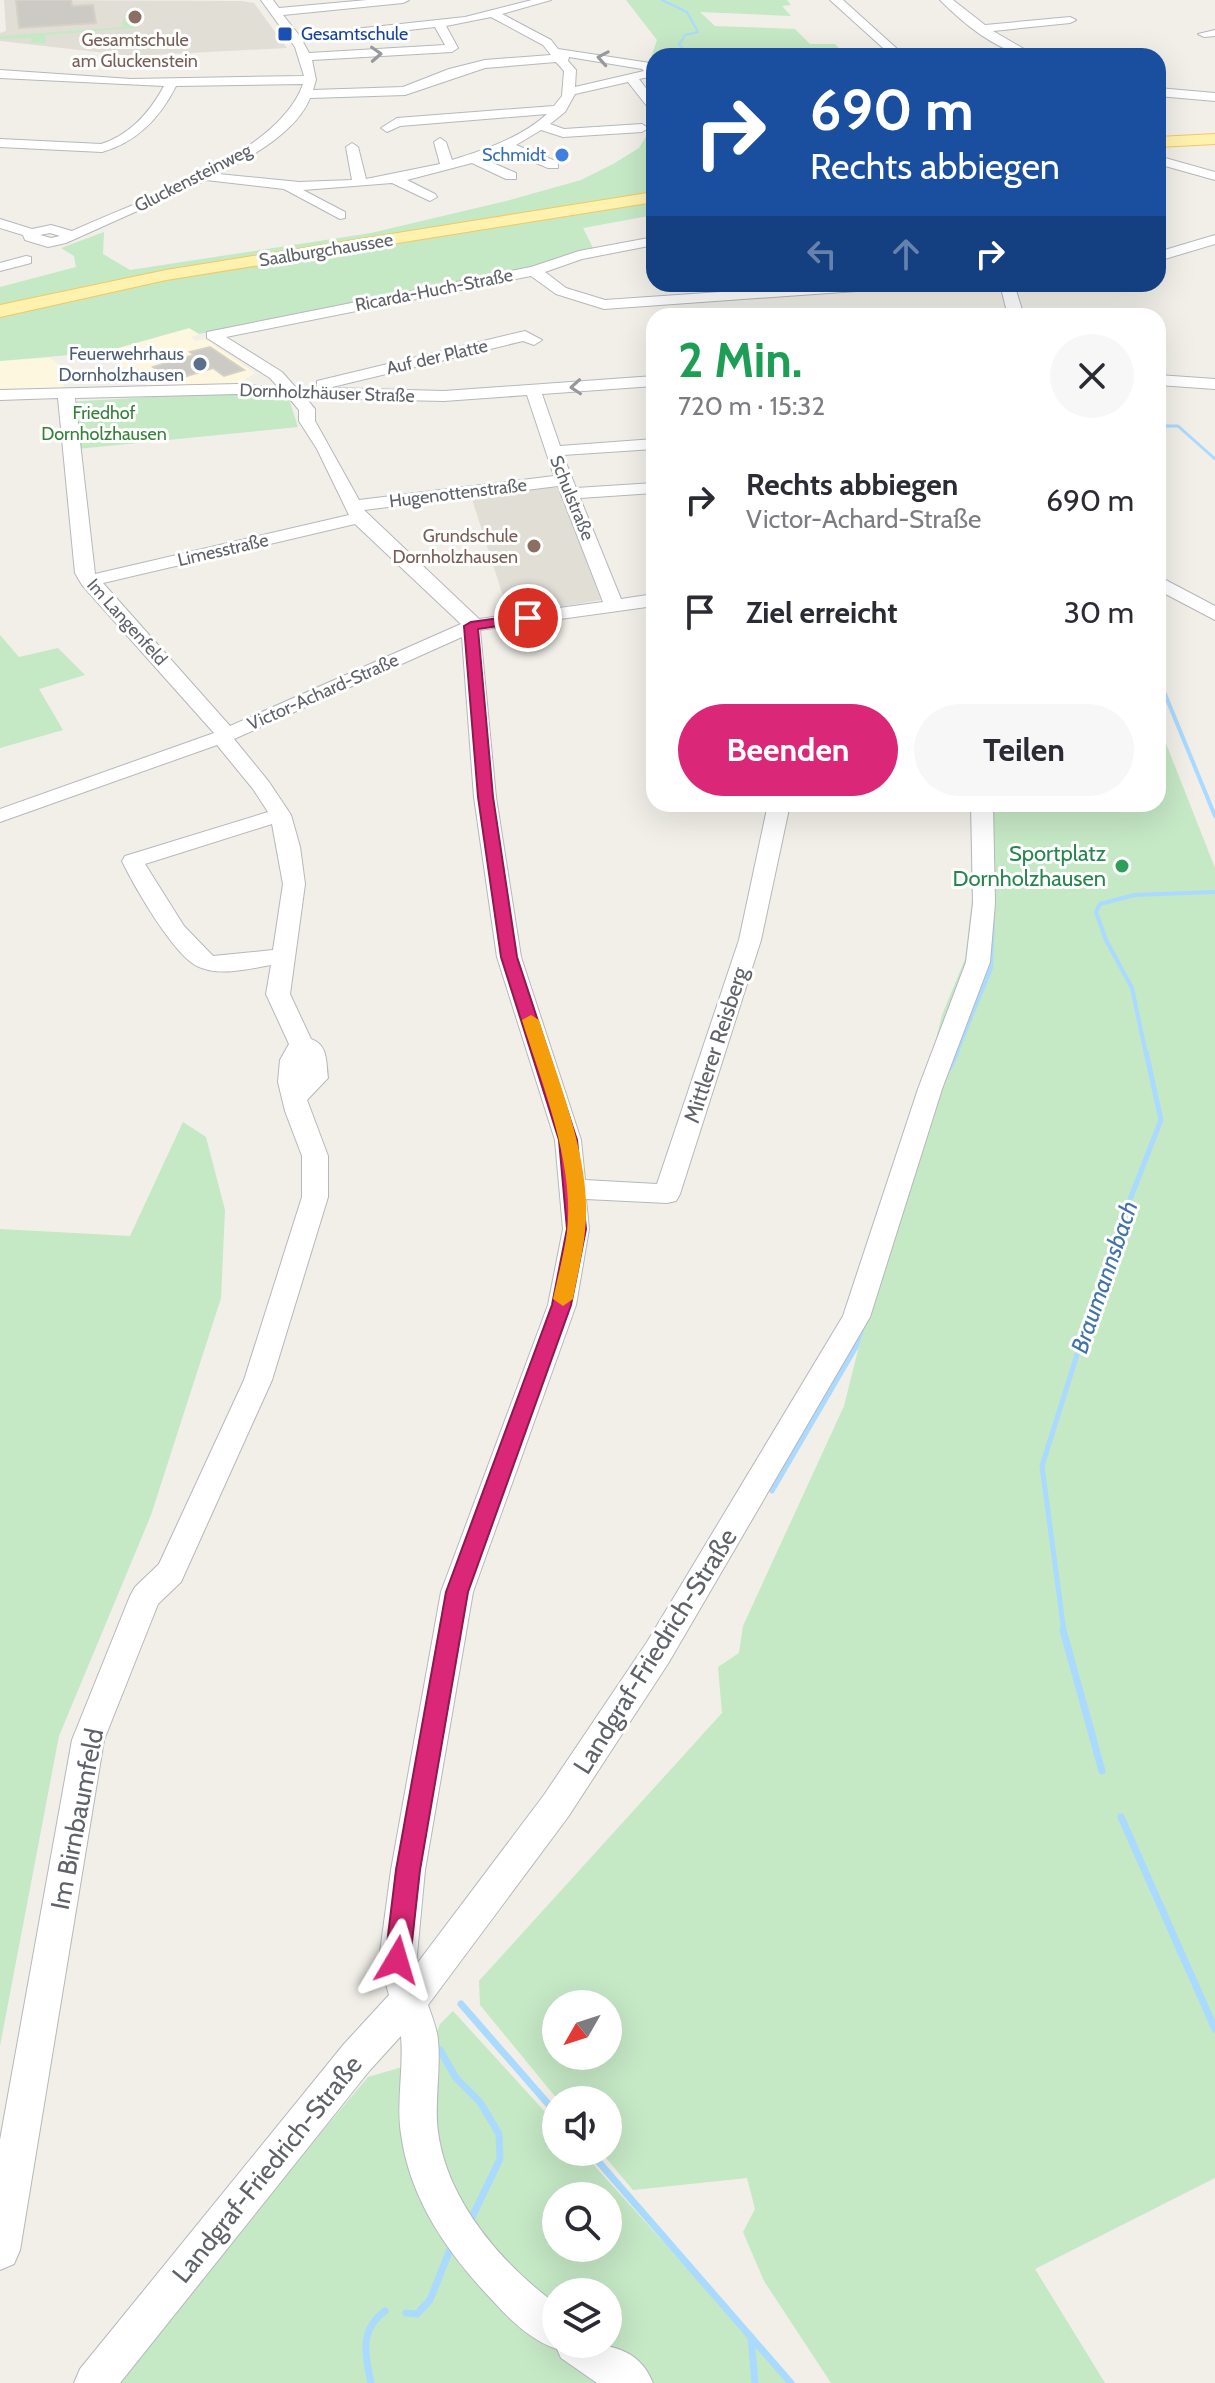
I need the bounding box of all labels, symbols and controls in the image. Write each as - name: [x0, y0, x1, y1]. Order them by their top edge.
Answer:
- marker: Gesamtschule am Gluckenstein: [126, 8, 144, 26]
- place label: Gesamtschule: [301, 23, 408, 45]
- marker: Gesamtschule: [276, 25, 294, 43]
- place label: Gesamtschule am Gluckenstein: [72, 29, 198, 72]
- one-way arrow: [370, 46, 383, 63]
- one-way arrow: [596, 50, 610, 67]
- text: 690 m: [810, 76, 974, 144]
- icon: right: [678, 80, 782, 184]
- street label: Gluckensteinweg: [131, 139, 256, 217]
- place label: Schmidt: [482, 144, 546, 166]
- text: Rechts abbiegen: [810, 144, 1060, 188]
- marker: Schmidt: [553, 146, 571, 164]
- street label: Saalburgchaussee: [257, 229, 395, 271]
- icon: left: [800, 232, 844, 276]
- icon: ahead: [884, 232, 928, 276]
- icon: right: [968, 232, 1012, 276]
- street label: Ricarda-Huch-Straße: [353, 264, 515, 316]
- text: 2 Min.: [678, 331, 802, 389]
- button: close: [1050, 334, 1134, 418]
- street label: Auf der Platte: [384, 335, 490, 379]
- place label: Feuerwehrhaus Dornholzhausen: [58, 343, 184, 386]
- marker: Feuerwehrhaus Dornholzhausen: [191, 355, 209, 373]
- one-way arrow: [569, 378, 582, 395]
- street label: Dornholzhäuser Straße: [239, 379, 415, 407]
- text: 720 m · 15:32: [678, 390, 825, 422]
- park label: Friedhof Dornholzhausen: [41, 402, 167, 445]
- street label: Schulstraße: [545, 452, 599, 544]
- text: Rechts abbiegen: [746, 466, 958, 503]
- street label: Hugenottenstraße: [388, 474, 528, 512]
- icon: right: [678, 478, 722, 522]
- text: 690 m: [1046, 482, 1134, 519]
- text: Victor-Achard-Straße: [746, 503, 981, 535]
- place label: Grundschule Dornholzhausen: [392, 525, 518, 568]
- street label: Limesstraße: [175, 529, 271, 571]
- marker: Grundschule Dornholzhausen: [525, 537, 543, 555]
- street label: Im Langenfeld: [82, 574, 172, 670]
- pin: [494, 584, 562, 652]
- icon: arrive: [678, 590, 722, 634]
- text: Ziel erreicht: [746, 594, 897, 631]
- text: 30 m: [1064, 594, 1134, 631]
- icon: arrive: [506, 596, 550, 640]
- street label: Victor-Achard-Straße: [244, 649, 402, 735]
- button: Beenden: [678, 704, 898, 796]
- button: Teilen: [914, 704, 1134, 796]
- place label: Sportplatz Dornholzhausen: [953, 840, 1106, 892]
- marker: Sportplatz Dornholzhausen: [1113, 857, 1131, 875]
- street label: Mittlerer Reisberg: [678, 963, 754, 1126]
- water label: Braumannsbach: [1064, 1197, 1144, 1357]
- street label: Landgraf-Friedrich-Straße: [566, 1522, 744, 1780]
- street label: Im Birnbaumfeld: [44, 1726, 110, 1912]
- position arrow: [355, 1918, 439, 2002]
- north arrow: [542, 1990, 622, 2070]
- map controls: [542, 1990, 622, 2358]
- street label: Landgraf-Friedrich-Straße: [165, 2049, 369, 2289]
- button: sound: [542, 2086, 622, 2166]
- button: search: [542, 2182, 622, 2262]
- button: layers: [542, 2278, 622, 2358]

